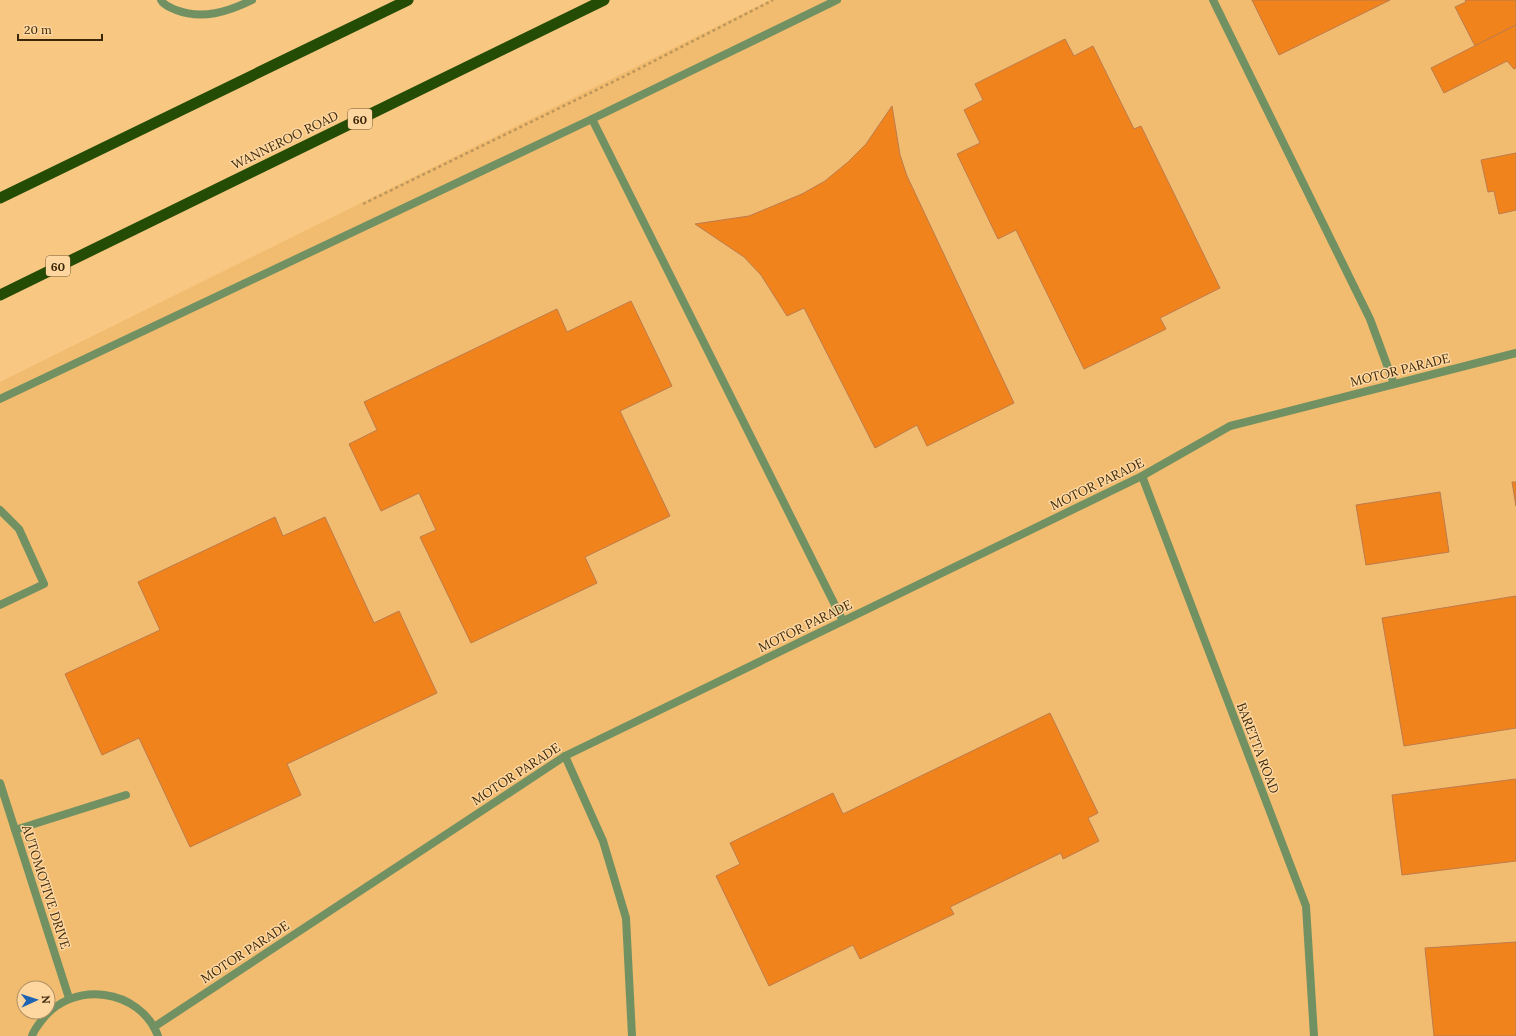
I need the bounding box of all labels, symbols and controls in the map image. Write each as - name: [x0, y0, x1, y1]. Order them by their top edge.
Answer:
- scale bar: [18, 16, 102, 42]
- text: 20 m: [24, 22, 52, 37]
- street label: WANNEROO ROAD: [229, 107, 341, 173]
- road number: 60: [348, 109, 372, 129]
- road number: 60: [46, 256, 70, 276]
- street label: MOTOR PARADE: [1348, 349, 1452, 391]
- street label: MOTOR PARADE: [1047, 454, 1147, 514]
- street label: MOTOR PARADE: [755, 596, 855, 656]
- street label: BARETTA ROAD: [1233, 700, 1283, 796]
- street label: MOTOR PARADE: [468, 739, 564, 809]
- street label: AUTOMOTIVE DRIVE: [18, 822, 74, 951]
- street label: MOTOR PARADE: [197, 917, 293, 987]
- north arrow: [16, 980, 56, 1020]
- text: N: [39, 995, 53, 1005]

